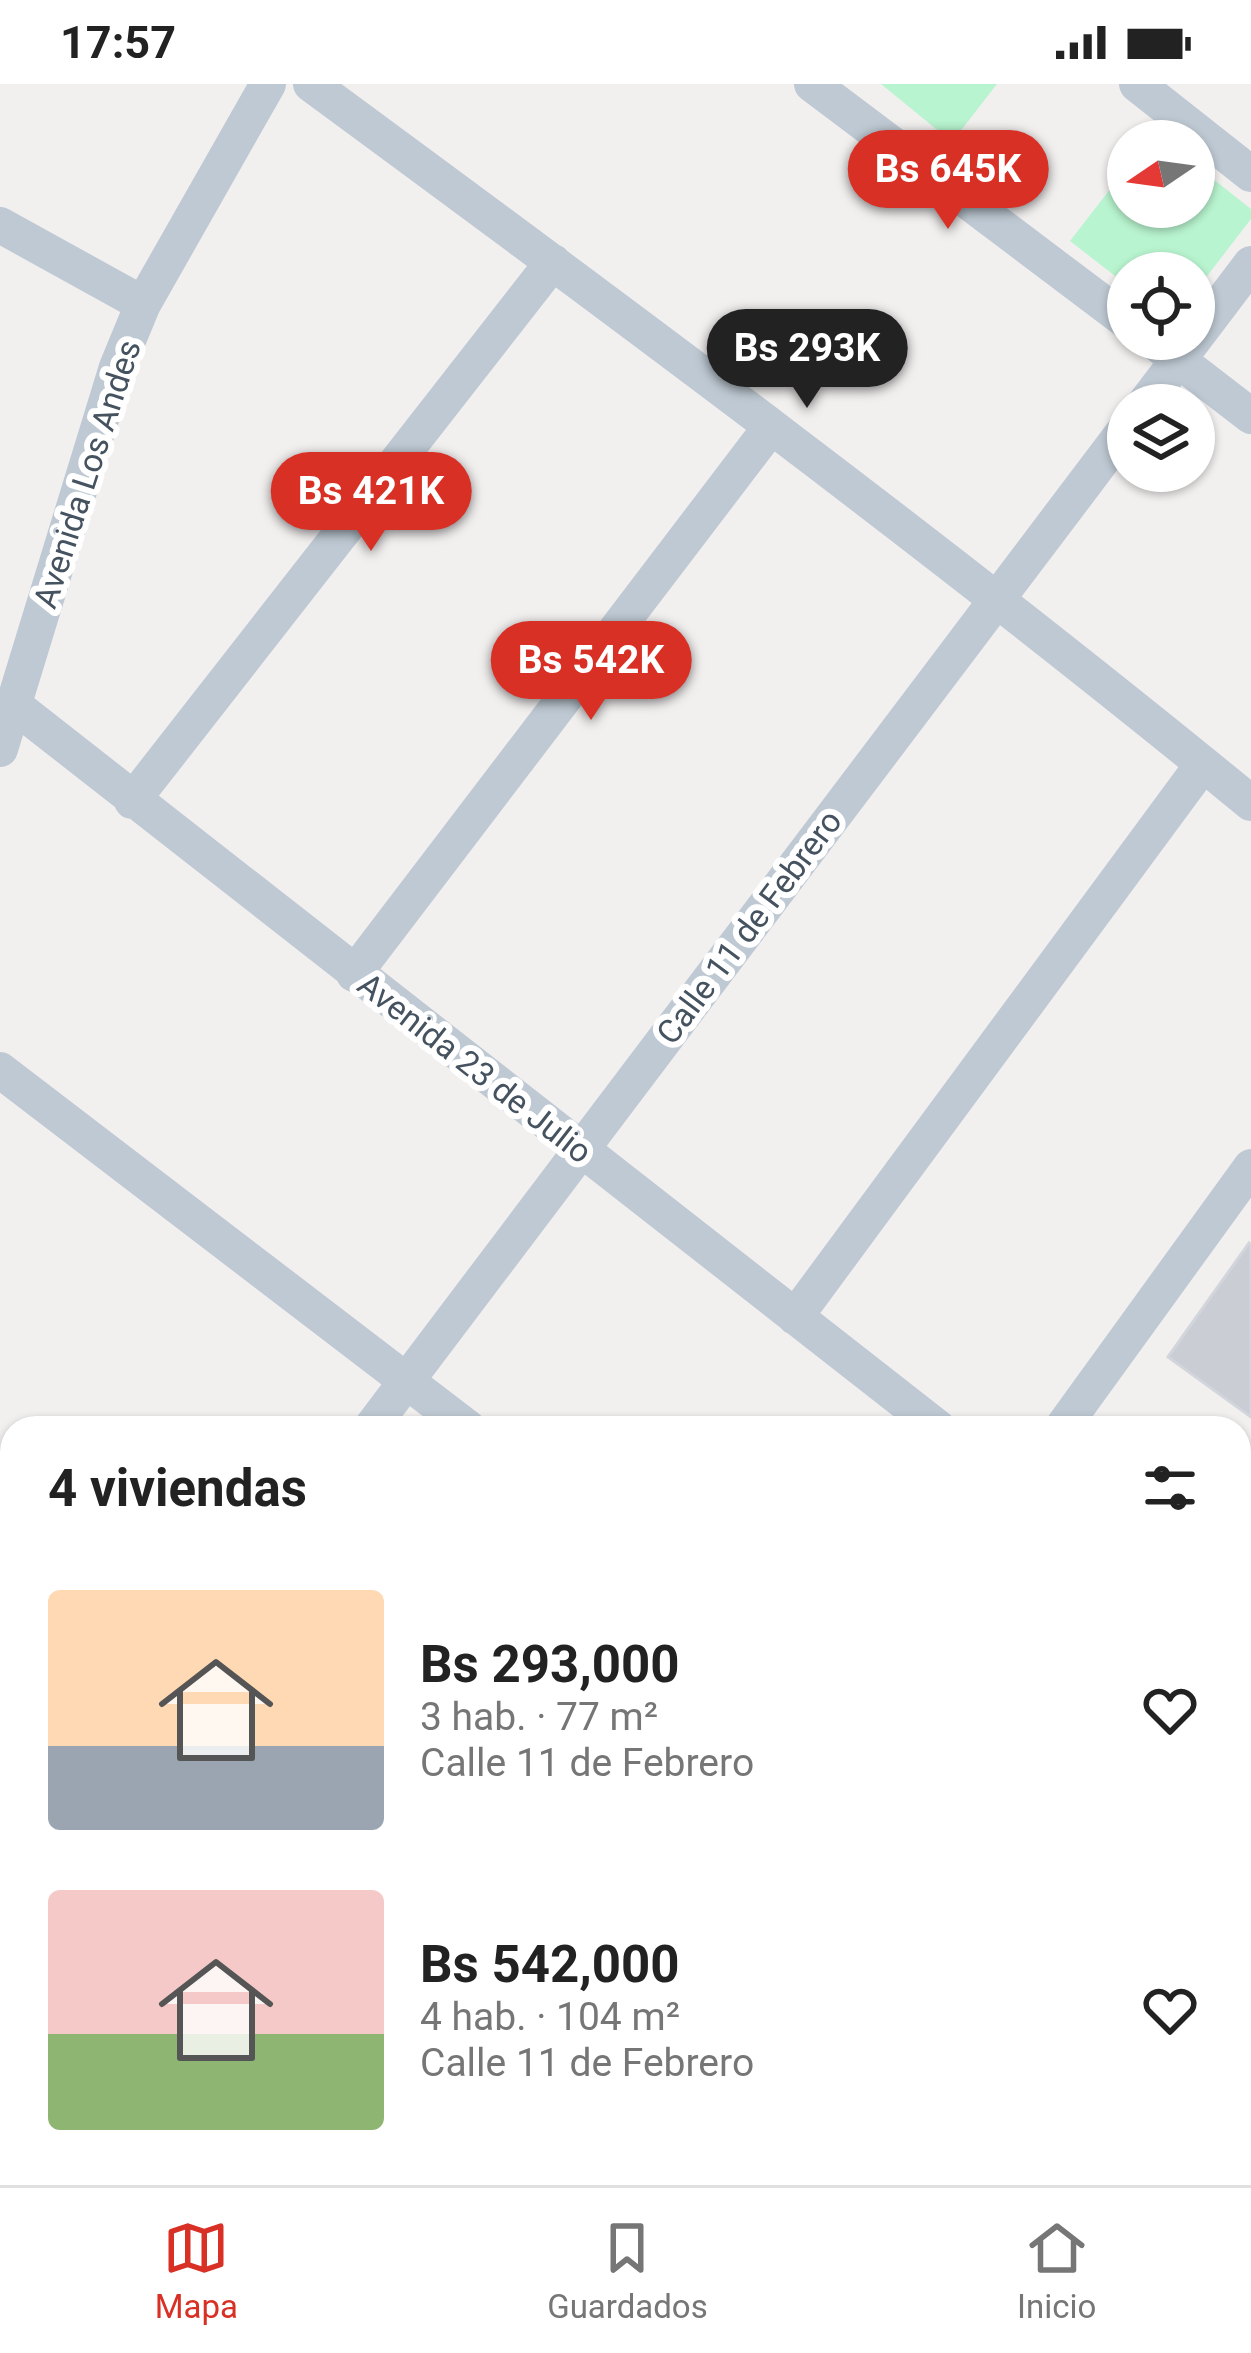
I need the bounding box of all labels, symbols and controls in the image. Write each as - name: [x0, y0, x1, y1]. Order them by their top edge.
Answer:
- text: 17:57: [60, 16, 176, 69]
- north arrow: [1107, 120, 1215, 228]
- map controls: [1107, 120, 1215, 492]
- pin: Bs 645K: [837, 130, 1059, 232]
- text: Bs 645K: [875, 146, 1021, 192]
- button: locate: [1107, 252, 1215, 360]
- pin: Bs 293K: [696, 309, 918, 411]
- text: Bs 293K: [734, 325, 880, 371]
- street label: Avenida Los Andes: [25, 335, 149, 613]
- button: layers: [1107, 384, 1215, 492]
- pin: Bs 421K: [260, 452, 482, 554]
- text: Bs 421K: [298, 468, 444, 514]
- pin: Bs 542K: [480, 621, 702, 723]
- text: Bs 542K: [518, 637, 664, 683]
- street label: Calle 11 de Febrero: [648, 802, 850, 1052]
- street label: Avenida 23 de Julio: [350, 965, 600, 1171]
- icon: filters: [1137, 1455, 1203, 1521]
- text: 4 viviendas: [48, 1459, 307, 1518]
- text: Bs 293,000: [420, 1635, 680, 1694]
- icon: home: [144, 1638, 288, 1782]
- icon: heart: [1137, 1677, 1203, 1743]
- text: 3 hab. · 77 m²: [420, 1694, 658, 1740]
- text: Calle 11 de Febrero: [420, 1740, 754, 1786]
- text: Bs 542,000: [420, 1935, 680, 1994]
- icon: home: [144, 1938, 288, 2082]
- icon: heart: [1137, 1977, 1203, 2043]
- text: 4 hab. · 104 m²: [420, 1994, 680, 2040]
- text: Calle 11 de Febrero: [420, 2040, 754, 2086]
- tab: Mapa: [155, 2215, 238, 2326]
- tab: Guardados: [547, 2215, 708, 2326]
- tab: Inicio: [1017, 2215, 1096, 2326]

